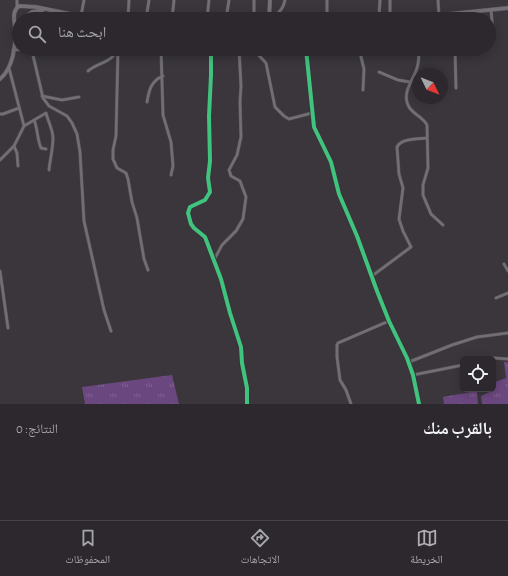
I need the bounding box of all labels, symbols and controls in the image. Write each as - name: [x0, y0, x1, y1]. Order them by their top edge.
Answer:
- search box: [12, 12, 496, 56]
- icon: search: [26, 23, 48, 45]
- text: ابحث هنا: [58, 25, 106, 40]
- north arrow: [412, 68, 448, 104]
- map controls: [460, 356, 496, 392]
- button: locate: [460, 356, 496, 392]
- text: بالقرب منك: [423, 420, 492, 437]
- text: النتائج: 0: [16, 423, 58, 436]
- tab: المحفوظات: [65, 527, 110, 570]
- tab: الاتجاهات: [241, 527, 280, 570]
- tab: الخريطة: [410, 527, 443, 570]

